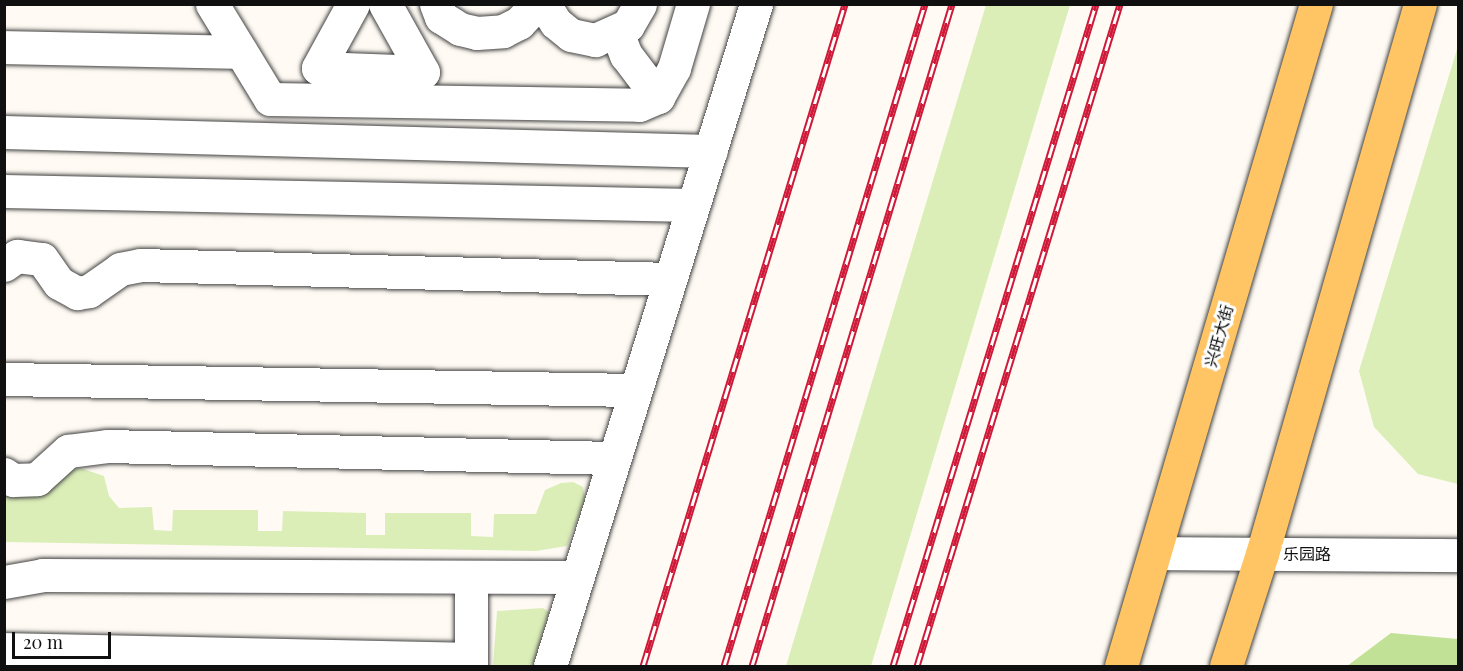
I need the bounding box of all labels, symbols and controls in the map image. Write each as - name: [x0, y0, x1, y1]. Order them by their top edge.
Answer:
- street label: 兴旺大街: [1201, 303, 1237, 369]
- street label: 乐园路: [1283, 544, 1331, 564]
- scale bar: [15, 620, 114, 658]
- text: 20 m: [23, 630, 63, 654]

